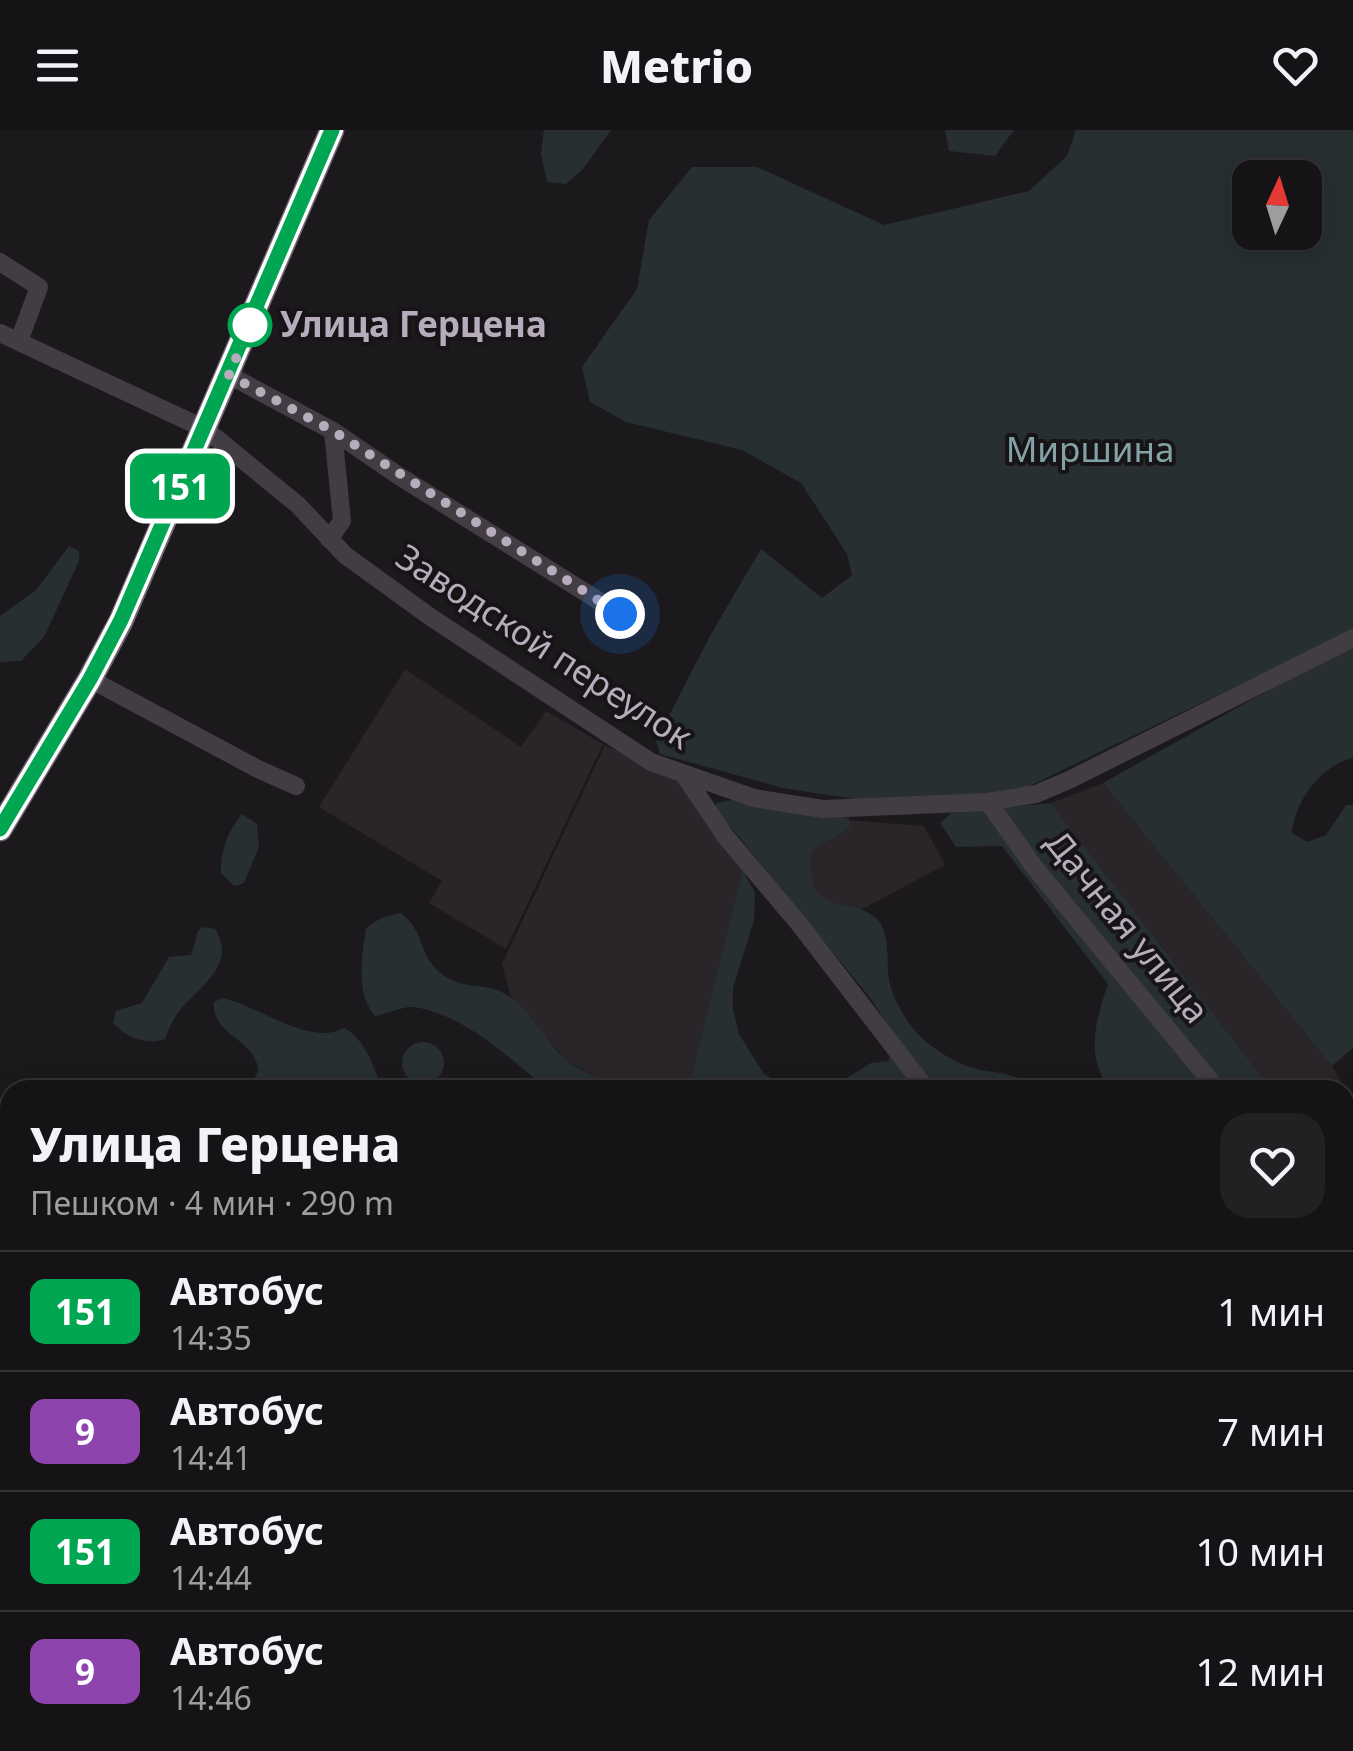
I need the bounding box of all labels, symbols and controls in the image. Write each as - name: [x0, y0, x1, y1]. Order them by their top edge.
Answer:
- text: Metrio: [600, 35, 753, 96]
- icon: menu: [30, 38, 85, 93]
- icon: heart: [1268, 38, 1323, 93]
- north arrow: [1232, 160, 1322, 250]
- map controls: [1232, 160, 1322, 250]
- place label: Улица Герцена: [280, 300, 547, 347]
- marker: Улица Герцена: [229, 304, 271, 346]
- park label: Миршина: [1006, 425, 1174, 472]
- line badge: 151: [122, 454, 238, 518]
- text: 151: [150, 463, 210, 510]
- street label: Заводской переулок: [388, 532, 702, 759]
- your location: [595, 589, 645, 639]
- street label: Дачная улица: [1036, 820, 1220, 1032]
- text: Улица Герцена: [30, 1111, 400, 1176]
- button: heart: [1220, 1113, 1325, 1218]
- text: Пешком · 4 мин · 290 m: [30, 1181, 394, 1224]
- text: Автобус: [170, 1264, 324, 1316]
- text: 1 мин: [1217, 1285, 1325, 1337]
- text: 151: [55, 1288, 115, 1335]
- text: 14:35: [170, 1316, 252, 1359]
- text: Автобус: [170, 1384, 324, 1436]
- text: 7 мин: [1217, 1405, 1325, 1457]
- text: 9: [75, 1408, 95, 1455]
- text: 14:41: [170, 1436, 252, 1479]
- text: Автобус: [170, 1504, 324, 1556]
- text: 10 мин: [1196, 1525, 1325, 1577]
- text: 151: [55, 1528, 115, 1575]
- text: 14:44: [170, 1556, 252, 1599]
- text: Автобус: [170, 1624, 324, 1676]
- text: 12 мин: [1196, 1645, 1325, 1697]
- text: 9: [75, 1648, 95, 1695]
- text: 14:46: [170, 1676, 252, 1719]

